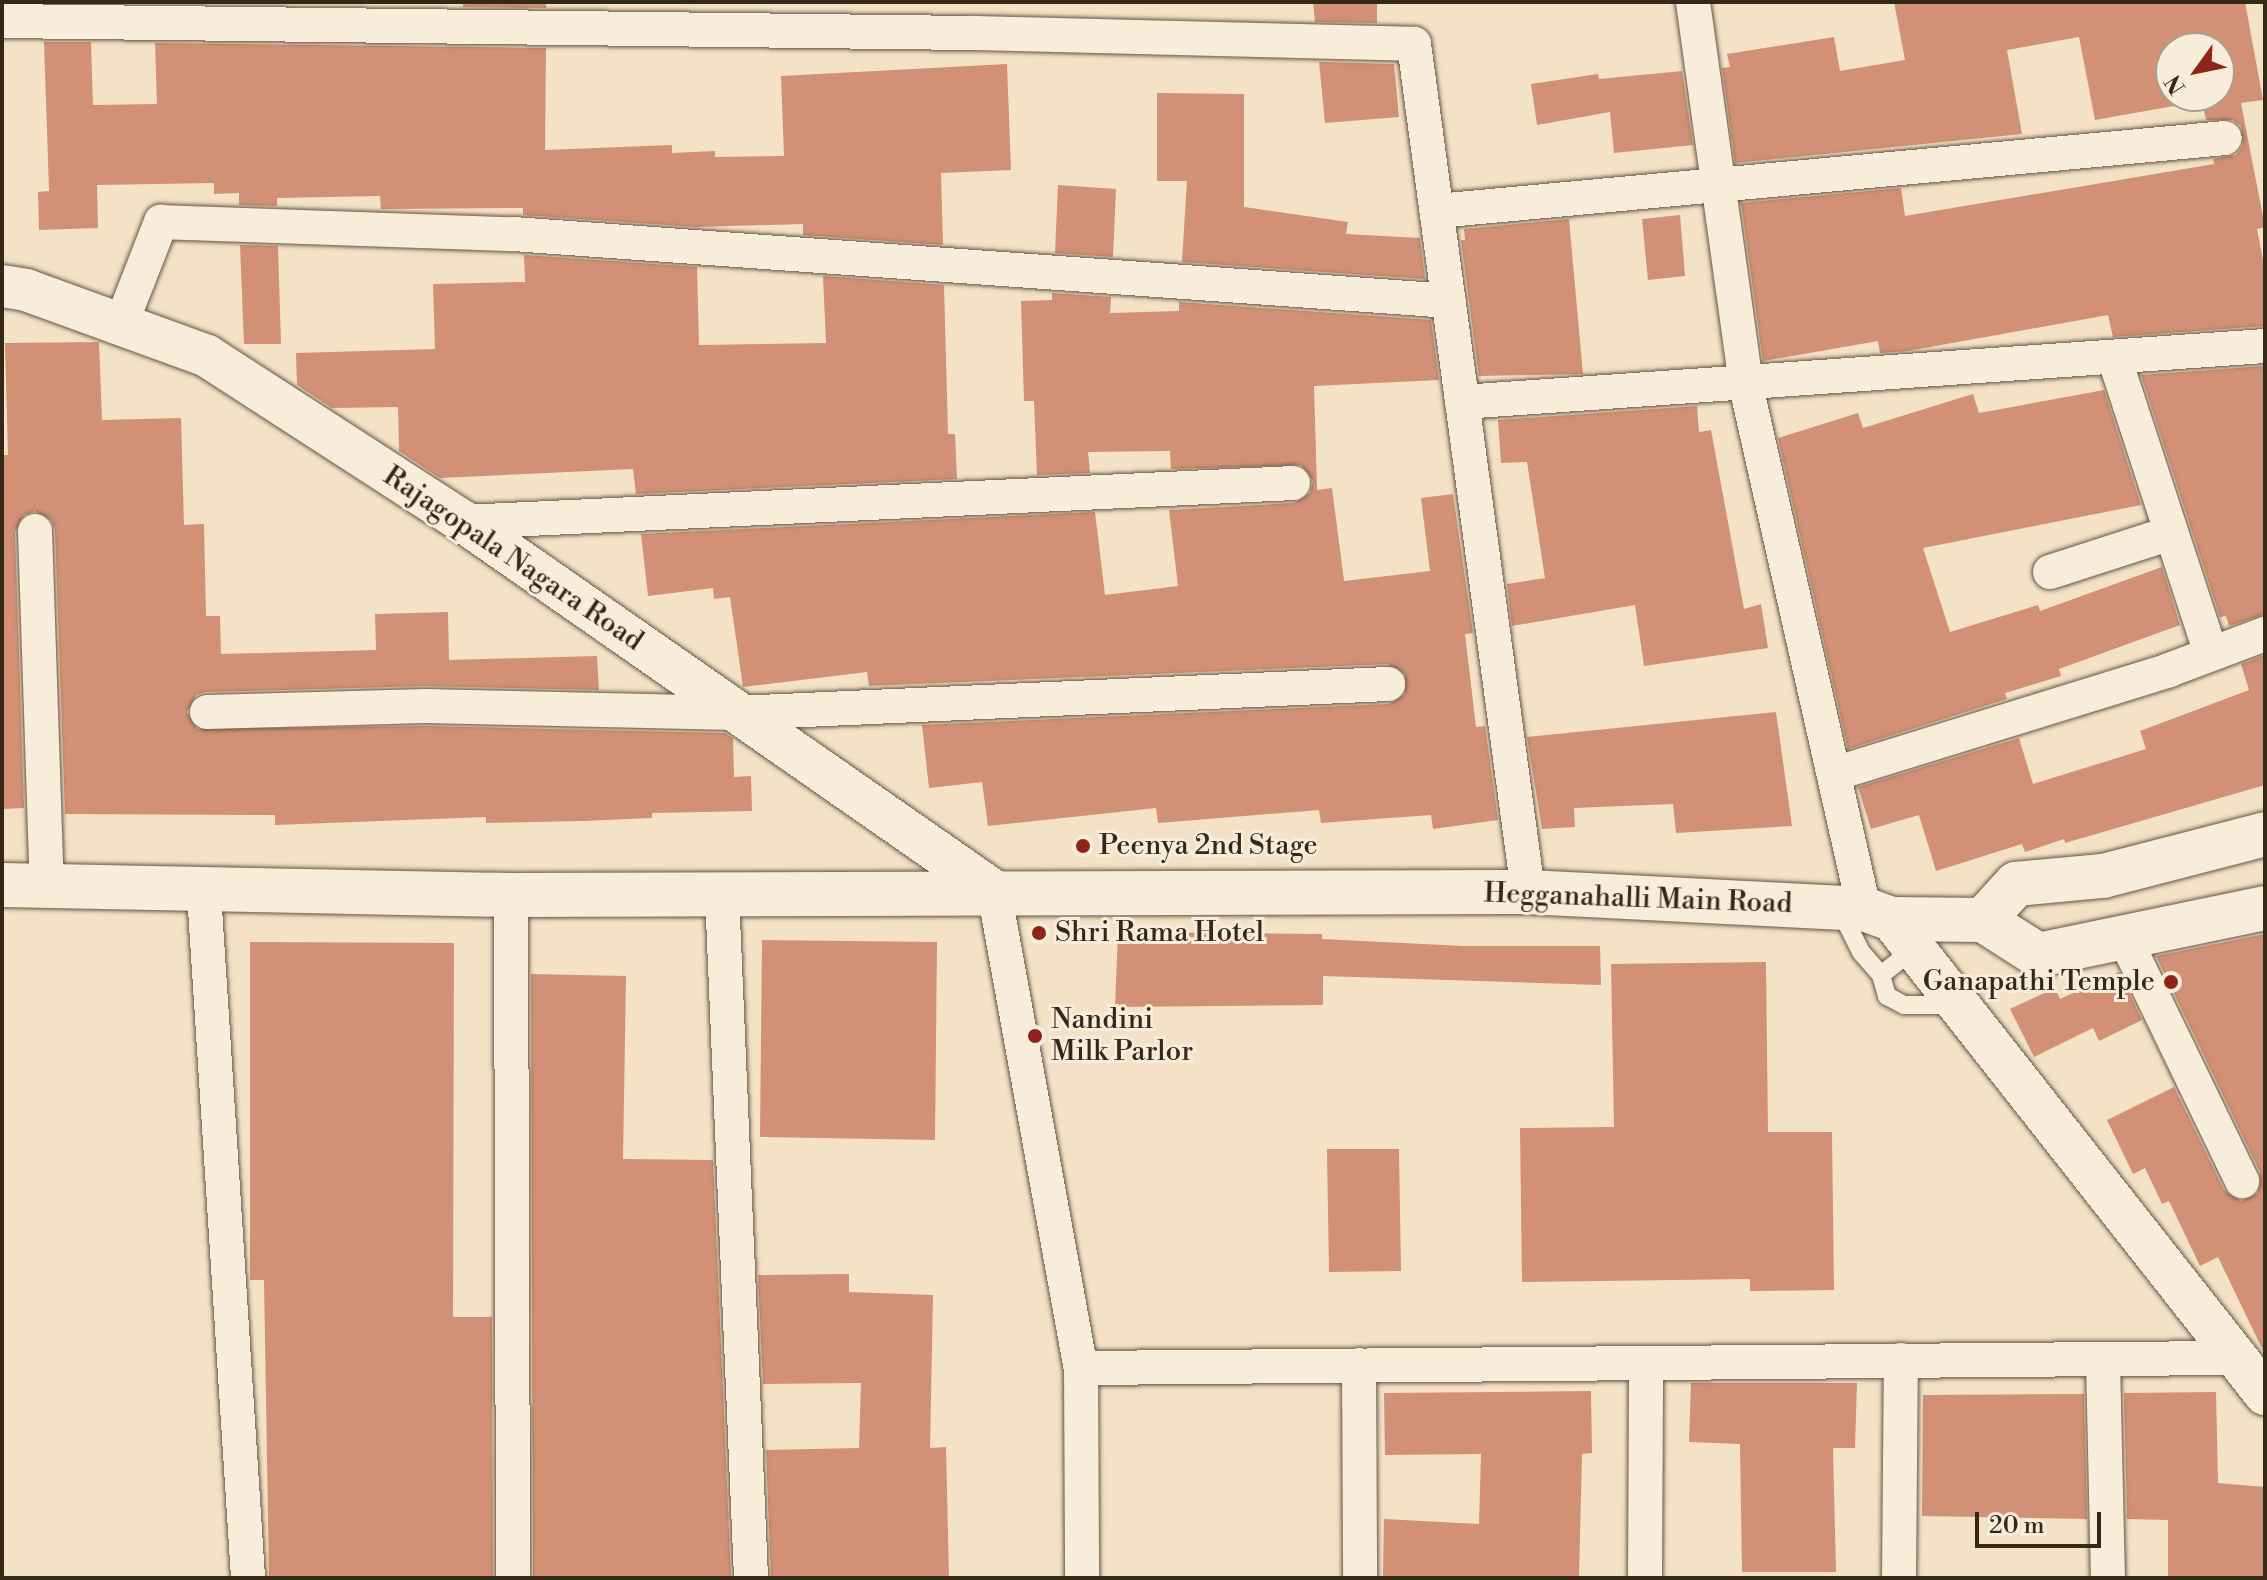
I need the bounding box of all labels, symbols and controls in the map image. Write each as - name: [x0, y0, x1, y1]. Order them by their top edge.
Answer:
- north arrow: [2155, 32, 2235, 112]
- text: N: [2160, 70, 2192, 99]
- street label: Rajagopala Nagara Road: [377, 459, 649, 659]
- place label: Peenya 2nd Stage: [1099, 829, 1318, 863]
- marker: Peenya 2nd Stage: [1074, 837, 1092, 855]
- street label: Hegganahalli Main Road: [1483, 877, 1793, 921]
- place label: Shri Rama Hotel: [1055, 916, 1264, 950]
- marker: Shri Rama Hotel: [1030, 924, 1048, 942]
- place label: Ganapathi Temple: [1923, 965, 2155, 999]
- marker: Ganapathi Temple: [2162, 973, 2180, 991]
- place label: Nandini Milk Parlor: [1051, 1003, 1193, 1069]
- marker: Nandini Milk Parlor: [1026, 1027, 1044, 1045]
- scale bar: [1979, 1496, 2105, 1546]
- text: 20 m: [1989, 1511, 2045, 1541]

